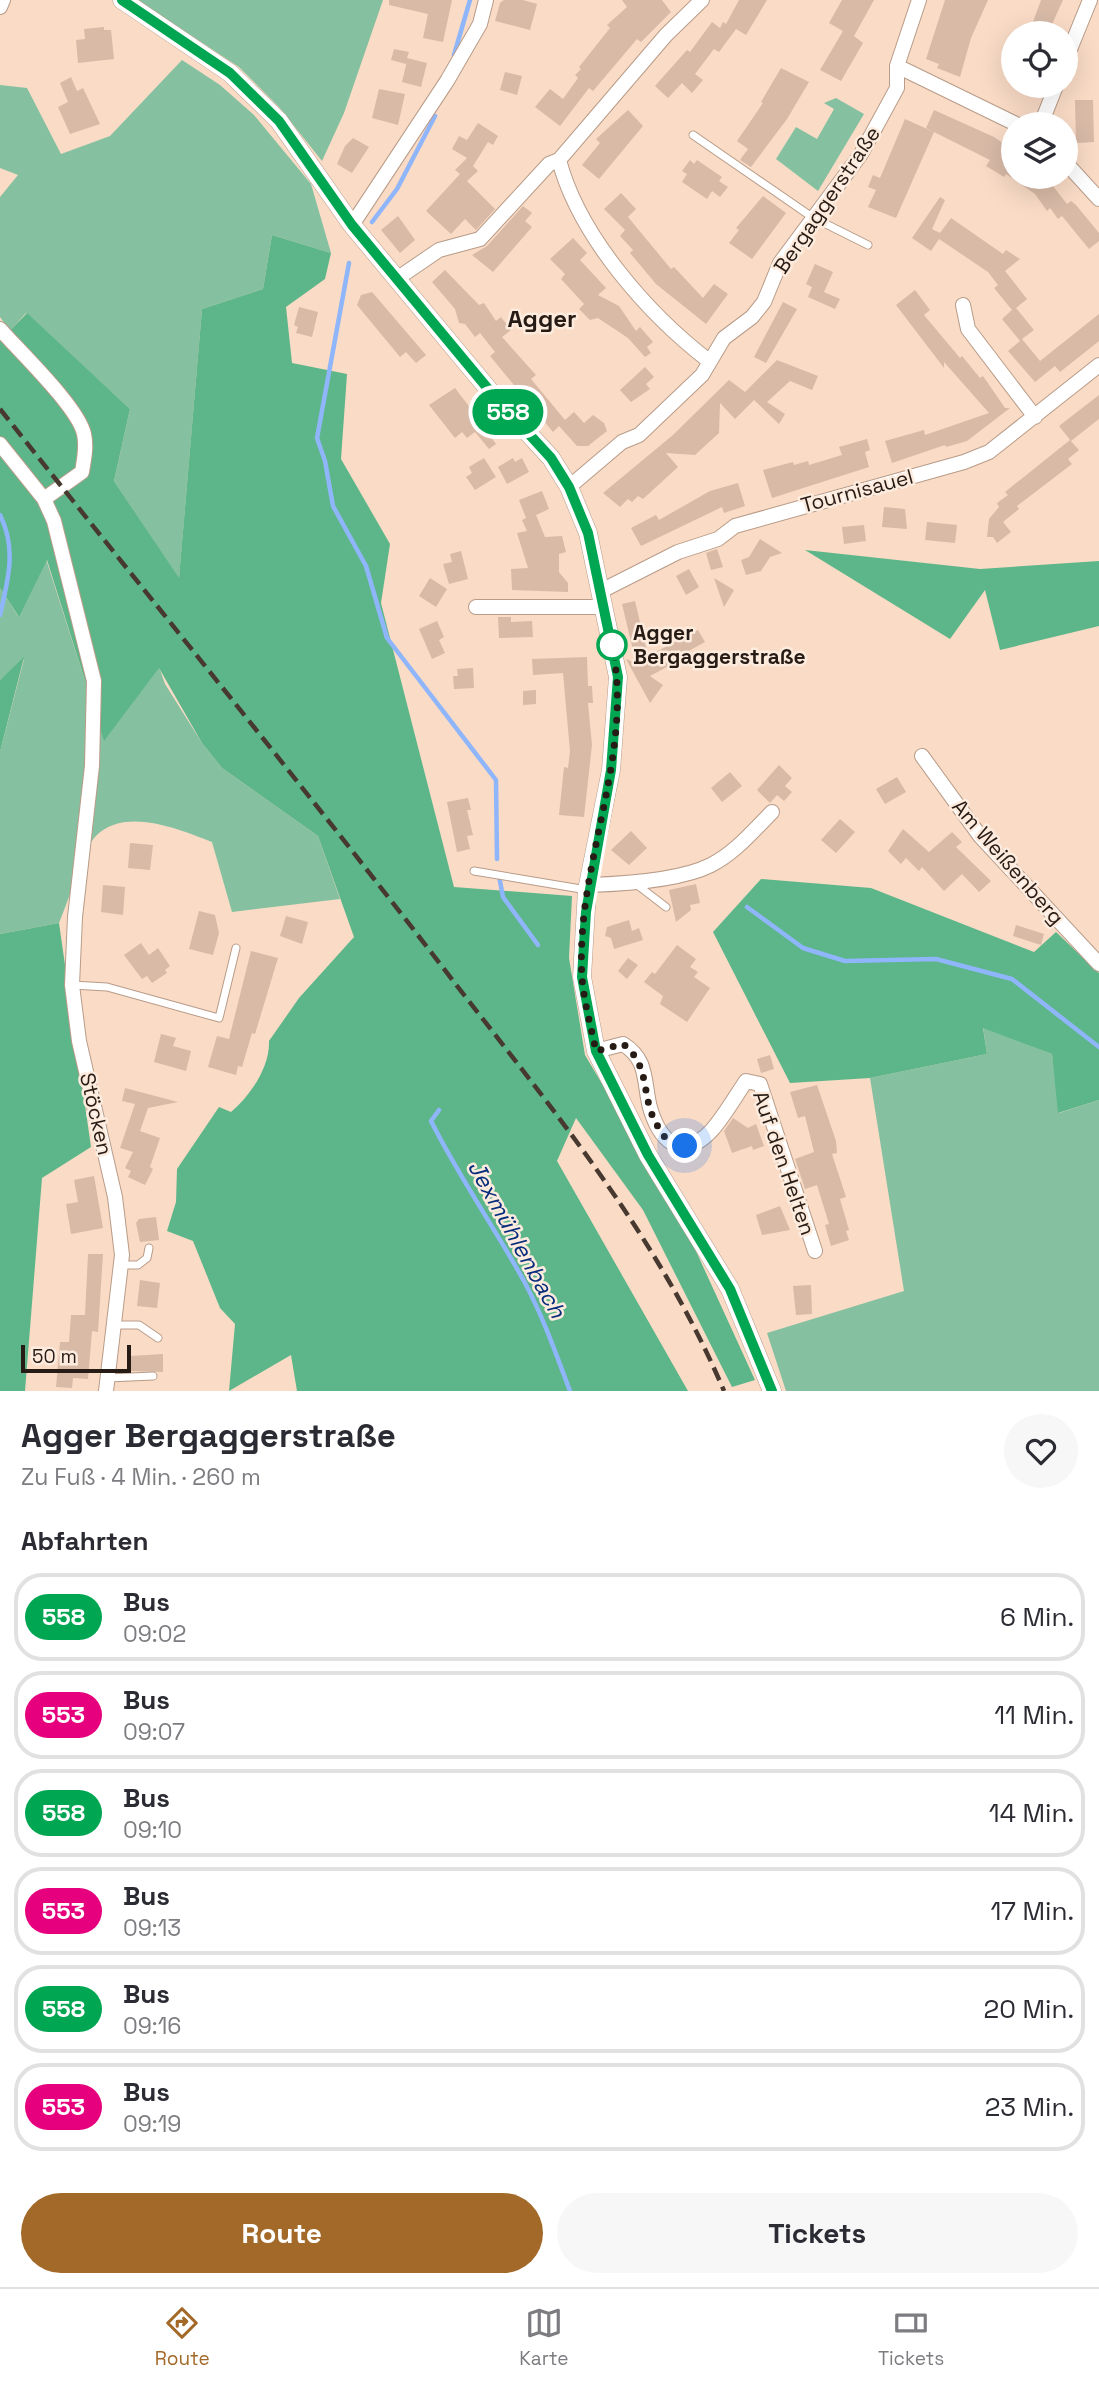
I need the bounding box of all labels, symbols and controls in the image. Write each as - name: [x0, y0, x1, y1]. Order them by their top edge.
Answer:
- map controls: [1001, 21, 1078, 189]
- button: locate: [1001, 21, 1078, 98]
- button: layers: [1001, 112, 1078, 189]
- street label: Bergaggerstraße: [767, 121, 886, 279]
- district label: Agger: [507, 303, 577, 334]
- line badge: 558: [468, 389, 548, 435]
- text: 558: [486, 396, 530, 427]
- street label: Tournisauel: [798, 463, 916, 518]
- place label: Agger Bergaggerstraße: [633, 619, 806, 670]
- marker: Agger Bergaggerstraße: [597, 630, 627, 660]
- street label: Am Weißenberg: [946, 793, 1070, 930]
- street label: Stöcken: [74, 1070, 119, 1158]
- street label: Auf den Helten: [747, 1087, 822, 1239]
- your location: [667, 1128, 702, 1163]
- water label: Jexmühlenbach: [461, 1155, 573, 1324]
- scale bar: [21, 1342, 131, 1374]
- text: 50 m: [32, 1344, 77, 1369]
- button: heart: [1004, 1414, 1078, 1488]
- text: Agger Bergaggerstraße: [21, 1415, 396, 1457]
- text: Zu Fuß · 4 Min. · 260 m: [21, 1462, 261, 1492]
- text: Abfahrten: [21, 1524, 149, 1558]
- text: Bus: [123, 1585, 170, 1619]
- text: 6 Min.: [1000, 1600, 1074, 1634]
- text: 558: [42, 1601, 85, 1632]
- text: 09:02: [123, 1619, 186, 1649]
- text: Bus: [123, 1683, 170, 1717]
- text: 11 Min.: [994, 1698, 1074, 1732]
- text: 553: [42, 1699, 85, 1730]
- text: 09:07: [123, 1717, 185, 1747]
- text: Bus: [123, 1781, 170, 1815]
- text: 14 Min.: [989, 1796, 1074, 1830]
- text: 558: [42, 1797, 85, 1828]
- text: 09:10: [123, 1815, 182, 1845]
- text: Bus: [123, 1879, 170, 1913]
- text: 17 Min.: [990, 1894, 1074, 1928]
- text: 553: [42, 1895, 85, 1926]
- text: 09:13: [123, 1913, 181, 1943]
- text: Bus: [123, 1977, 170, 2011]
- text: 20 Min.: [984, 1992, 1074, 2026]
- text: 558: [42, 1993, 85, 2024]
- text: 09:16: [123, 2011, 181, 2041]
- text: Bus: [123, 2075, 170, 2109]
- text: 23 Min.: [985, 2090, 1074, 2124]
- text: 553: [42, 2091, 85, 2122]
- text: 09:19: [123, 2109, 181, 2139]
- button: Route: [21, 2193, 543, 2273]
- button: Tickets: [557, 2193, 1078, 2273]
- tab: Route: [155, 2304, 210, 2371]
- tab: Karte: [519, 2304, 568, 2371]
- tab: Tickets: [878, 2304, 944, 2371]

